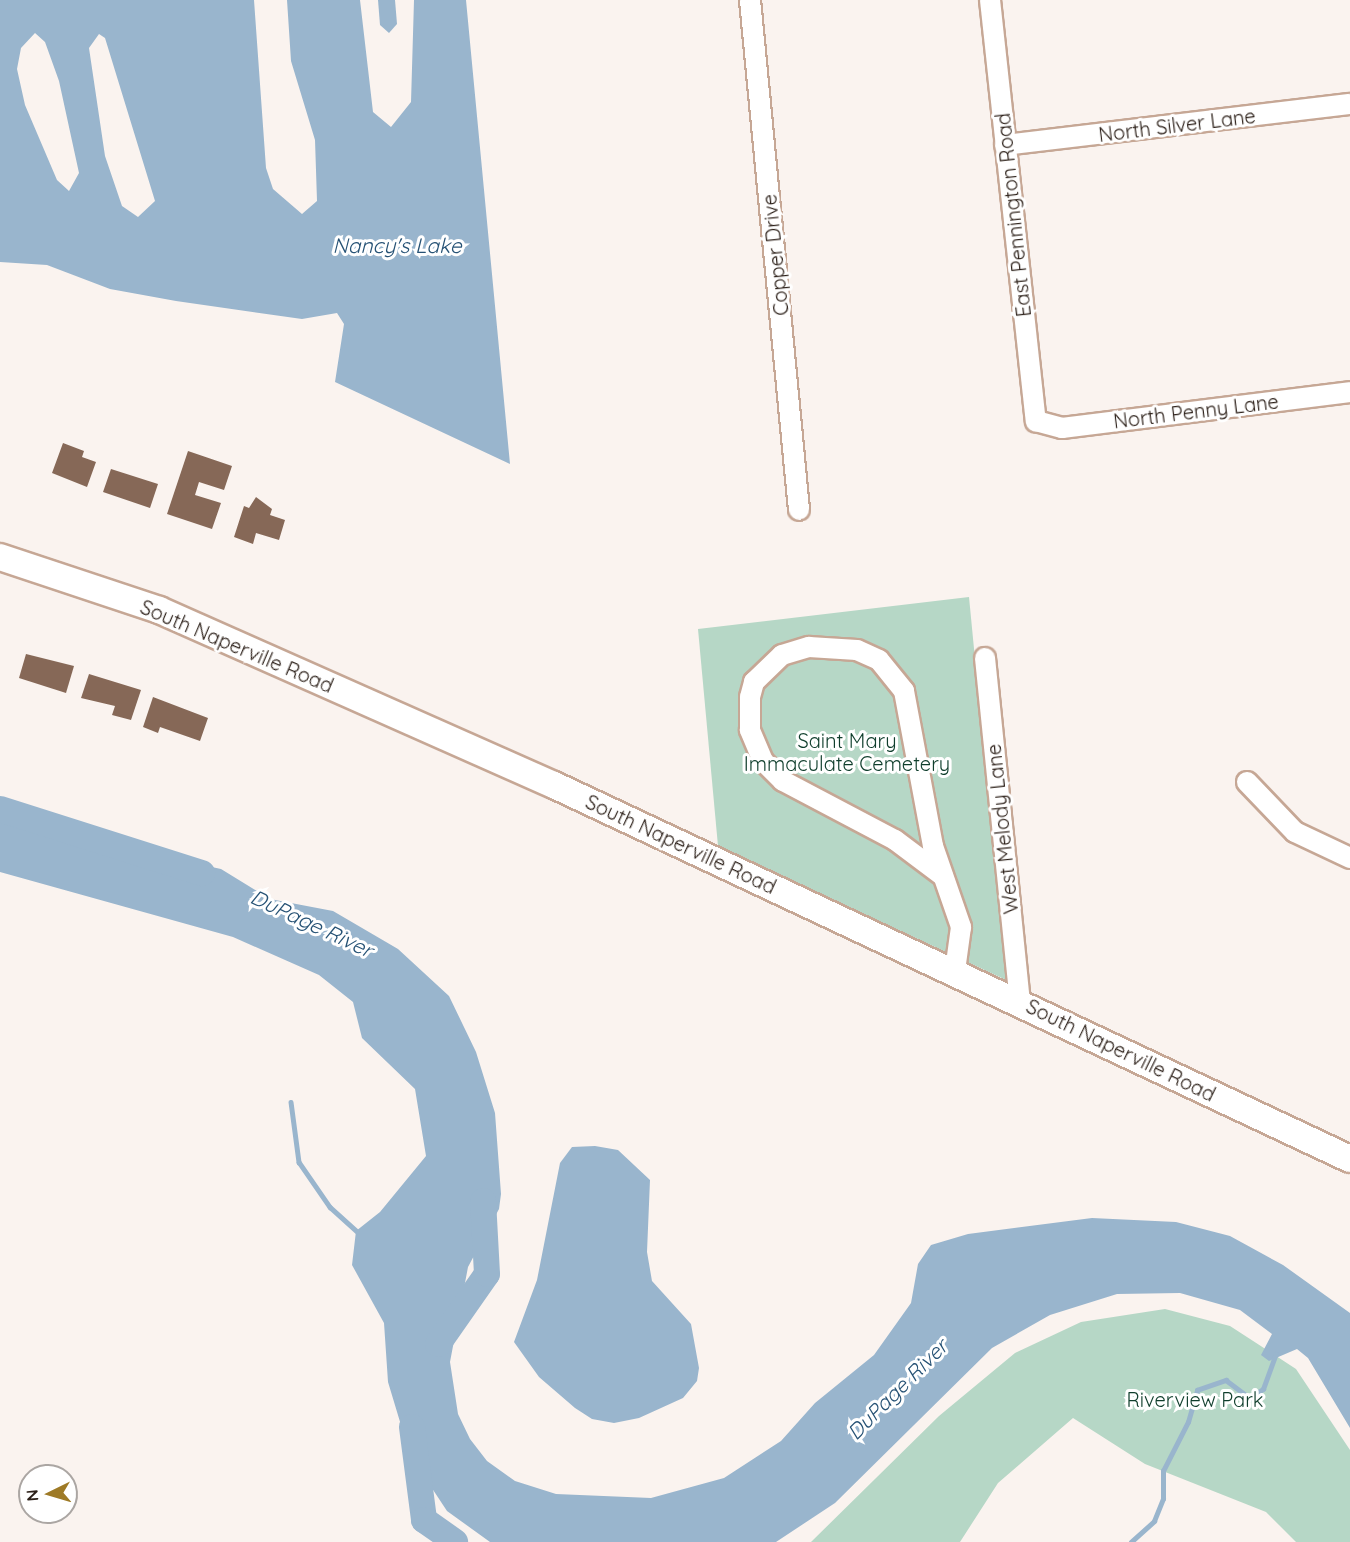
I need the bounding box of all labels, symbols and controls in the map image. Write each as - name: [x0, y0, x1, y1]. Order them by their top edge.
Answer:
- street label: North Silver Lane: [1097, 103, 1257, 147]
- street label: East Pennington Road: [990, 112, 1036, 318]
- street label: Copper Drive: [757, 193, 793, 317]
- water label: Nancy's Lake: [332, 232, 462, 258]
- street label: North Penny Lane: [1112, 389, 1280, 433]
- street label: South Naperville Road: [137, 594, 337, 698]
- park label: Saint Mary Immaculate Cemetery: [744, 728, 950, 775]
- street label: West Melody Lane: [981, 743, 1023, 915]
- street label: South Naperville Road: [582, 789, 780, 899]
- water label: DuPage River: [247, 884, 377, 962]
- street label: South Naperville Road: [1023, 994, 1219, 1106]
- water label: DuPage River: [841, 1333, 953, 1445]
- park label: Riverview Park: [1126, 1387, 1264, 1411]
- north arrow: [18, 1464, 78, 1524]
- text: N: [22, 1489, 43, 1502]

